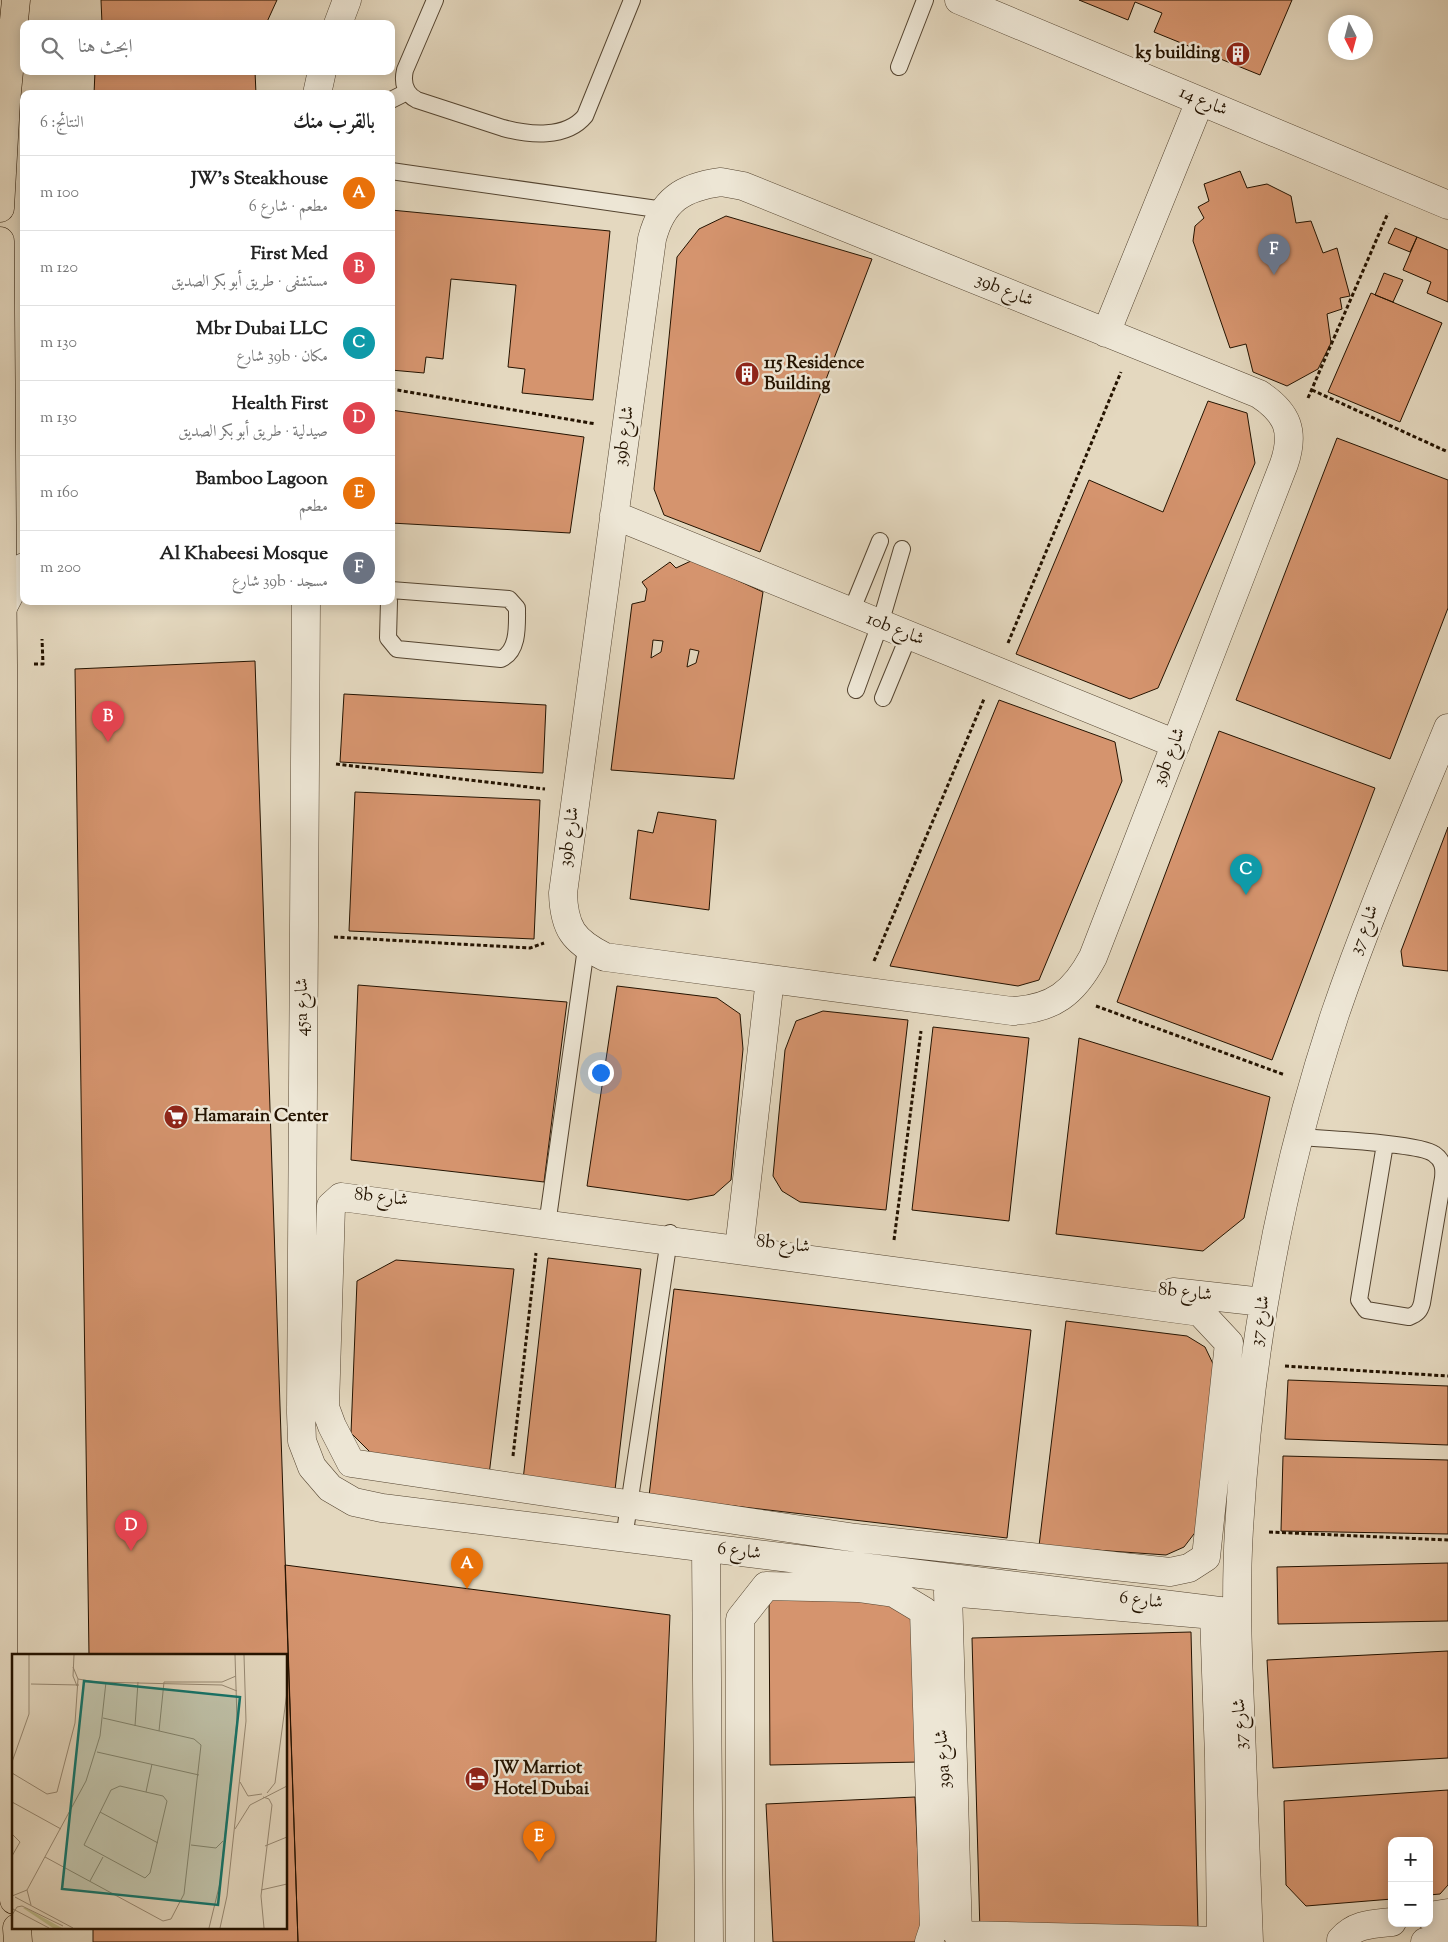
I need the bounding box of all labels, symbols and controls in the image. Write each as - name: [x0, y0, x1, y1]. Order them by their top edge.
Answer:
- north arrow: [1328, 15, 1373, 60]
- search box: [20, 20, 395, 75]
- icon: search: [38, 34, 66, 62]
- text: ابحث هنا: [78, 34, 133, 61]
- place label: k5 building: [1135, 41, 1220, 67]
- building icon: k5 building: [1225, 41, 1251, 67]
- street label: شارع 14: [1175, 80, 1231, 124]
- text: بالقرب منك: [293, 108, 375, 138]
- text: النتائج: 6: [40, 112, 84, 135]
- text: JW's Steakhouse: [191, 166, 328, 193]
- text: 100 m: [40, 182, 79, 205]
- text: A: [353, 182, 366, 205]
- text: مطعم · شارع 6: [249, 196, 328, 219]
- pin: F: [1258, 234, 1290, 275]
- text: First Med: [251, 241, 328, 268]
- text: 120 m: [40, 257, 78, 280]
- text: B: [354, 257, 364, 280]
- street label: 39b شارع: [971, 268, 1037, 314]
- text: مستشفى · طريق أبو بكر الصديق: [171, 271, 328, 294]
- text: Mbr Dubai LLC: [196, 316, 328, 343]
- text: 130 m: [40, 332, 77, 355]
- text: C: [353, 332, 365, 355]
- text: مكان · 39b شارع: [236, 346, 328, 369]
- place label: 115 Residence Building: [764, 351, 865, 398]
- building icon: 115 Residence Building: [734, 361, 760, 387]
- text: Health First: [232, 391, 328, 418]
- street label: 39b شارع: [608, 404, 642, 468]
- text: 130 m: [40, 407, 77, 430]
- text: D: [353, 407, 365, 430]
- text: صيدلية · طريق أبو بكر الصديق: [178, 421, 328, 444]
- text: Bamboo Lagoon: [195, 466, 328, 493]
- text: 160 m: [40, 482, 79, 505]
- text: E: [354, 482, 364, 505]
- text: مطعم: [299, 496, 328, 519]
- text: Al Khabeesi Mosque: [159, 541, 328, 568]
- text: 200 m: [40, 557, 81, 580]
- text: F: [355, 557, 363, 580]
- text: مسجد · 39b شارع: [232, 571, 328, 594]
- street label: 10b شارع: [862, 607, 928, 653]
- pin: B: [92, 701, 124, 742]
- street label: 39b شارع: [1147, 724, 1193, 790]
- street label: 39b شارع: [553, 805, 587, 869]
- pin: C: [1230, 854, 1262, 895]
- street label: شارع 37: [1344, 901, 1386, 959]
- street label: 45a شارع: [290, 978, 316, 1036]
- your location: [588, 1060, 614, 1086]
- supermarket icon: Hamarain Center: [163, 1104, 189, 1130]
- place label: Hamarain Center: [194, 1104, 328, 1130]
- street label: 8b شارع: [353, 1182, 409, 1214]
- street label: 8b شارع: [755, 1229, 811, 1261]
- street label: 8b شارع: [1157, 1277, 1213, 1309]
- street label: شارع 37: [1244, 1294, 1278, 1348]
- pin: D: [115, 1510, 147, 1551]
- street label: شارع 6: [716, 1536, 762, 1568]
- pin: A: [451, 1548, 483, 1589]
- street label: شارع 6: [1118, 1585, 1164, 1617]
- inset map: [12, 1654, 288, 1930]
- street label: شارع 37: [1227, 1698, 1255, 1750]
- street label: 39a شارع: [929, 1729, 959, 1789]
- place label: JW Marriot Hotel Dubai: [492, 1756, 590, 1803]
- hotel icon: JW Marriot Hotel Dubai: [464, 1766, 490, 1792]
- pin: E: [523, 1821, 555, 1862]
- map controls: [1388, 1837, 1433, 1927]
- button: +: [1388, 1837, 1433, 1882]
- button: −: [1388, 1882, 1433, 1927]

